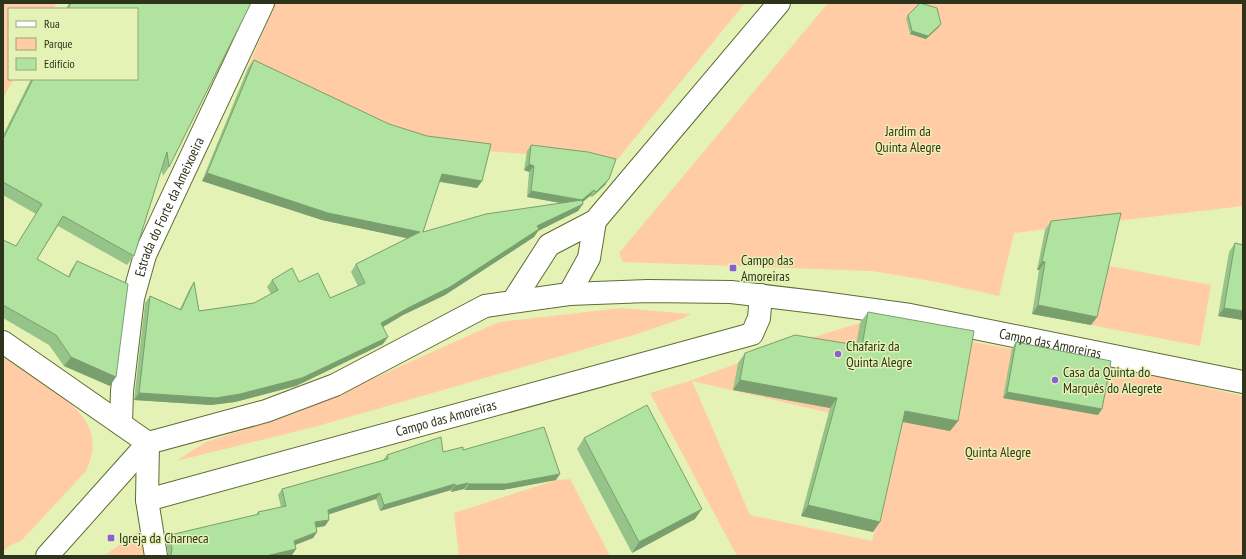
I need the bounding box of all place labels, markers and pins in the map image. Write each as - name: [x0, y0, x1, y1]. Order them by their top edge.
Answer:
- place label: Campo das Amoreiras: [741, 251, 794, 285]
- marker: Campo das Amoreiras: [728, 263, 738, 273]
- place label: Chafariz da Quinta Alegre: [846, 337, 912, 371]
- marker: Chafariz da Quinta Alegre: [833, 349, 843, 359]
- place label: Casa da Quinta do Marquês do Alegrete: [1063, 363, 1163, 397]
- marker: Casa da Quinta do Marquês do Alegrete: [1050, 375, 1060, 385]
- place label: Igreja da Charneca: [119, 529, 209, 547]
- marker: Igreja da Charneca: [106, 533, 116, 543]

